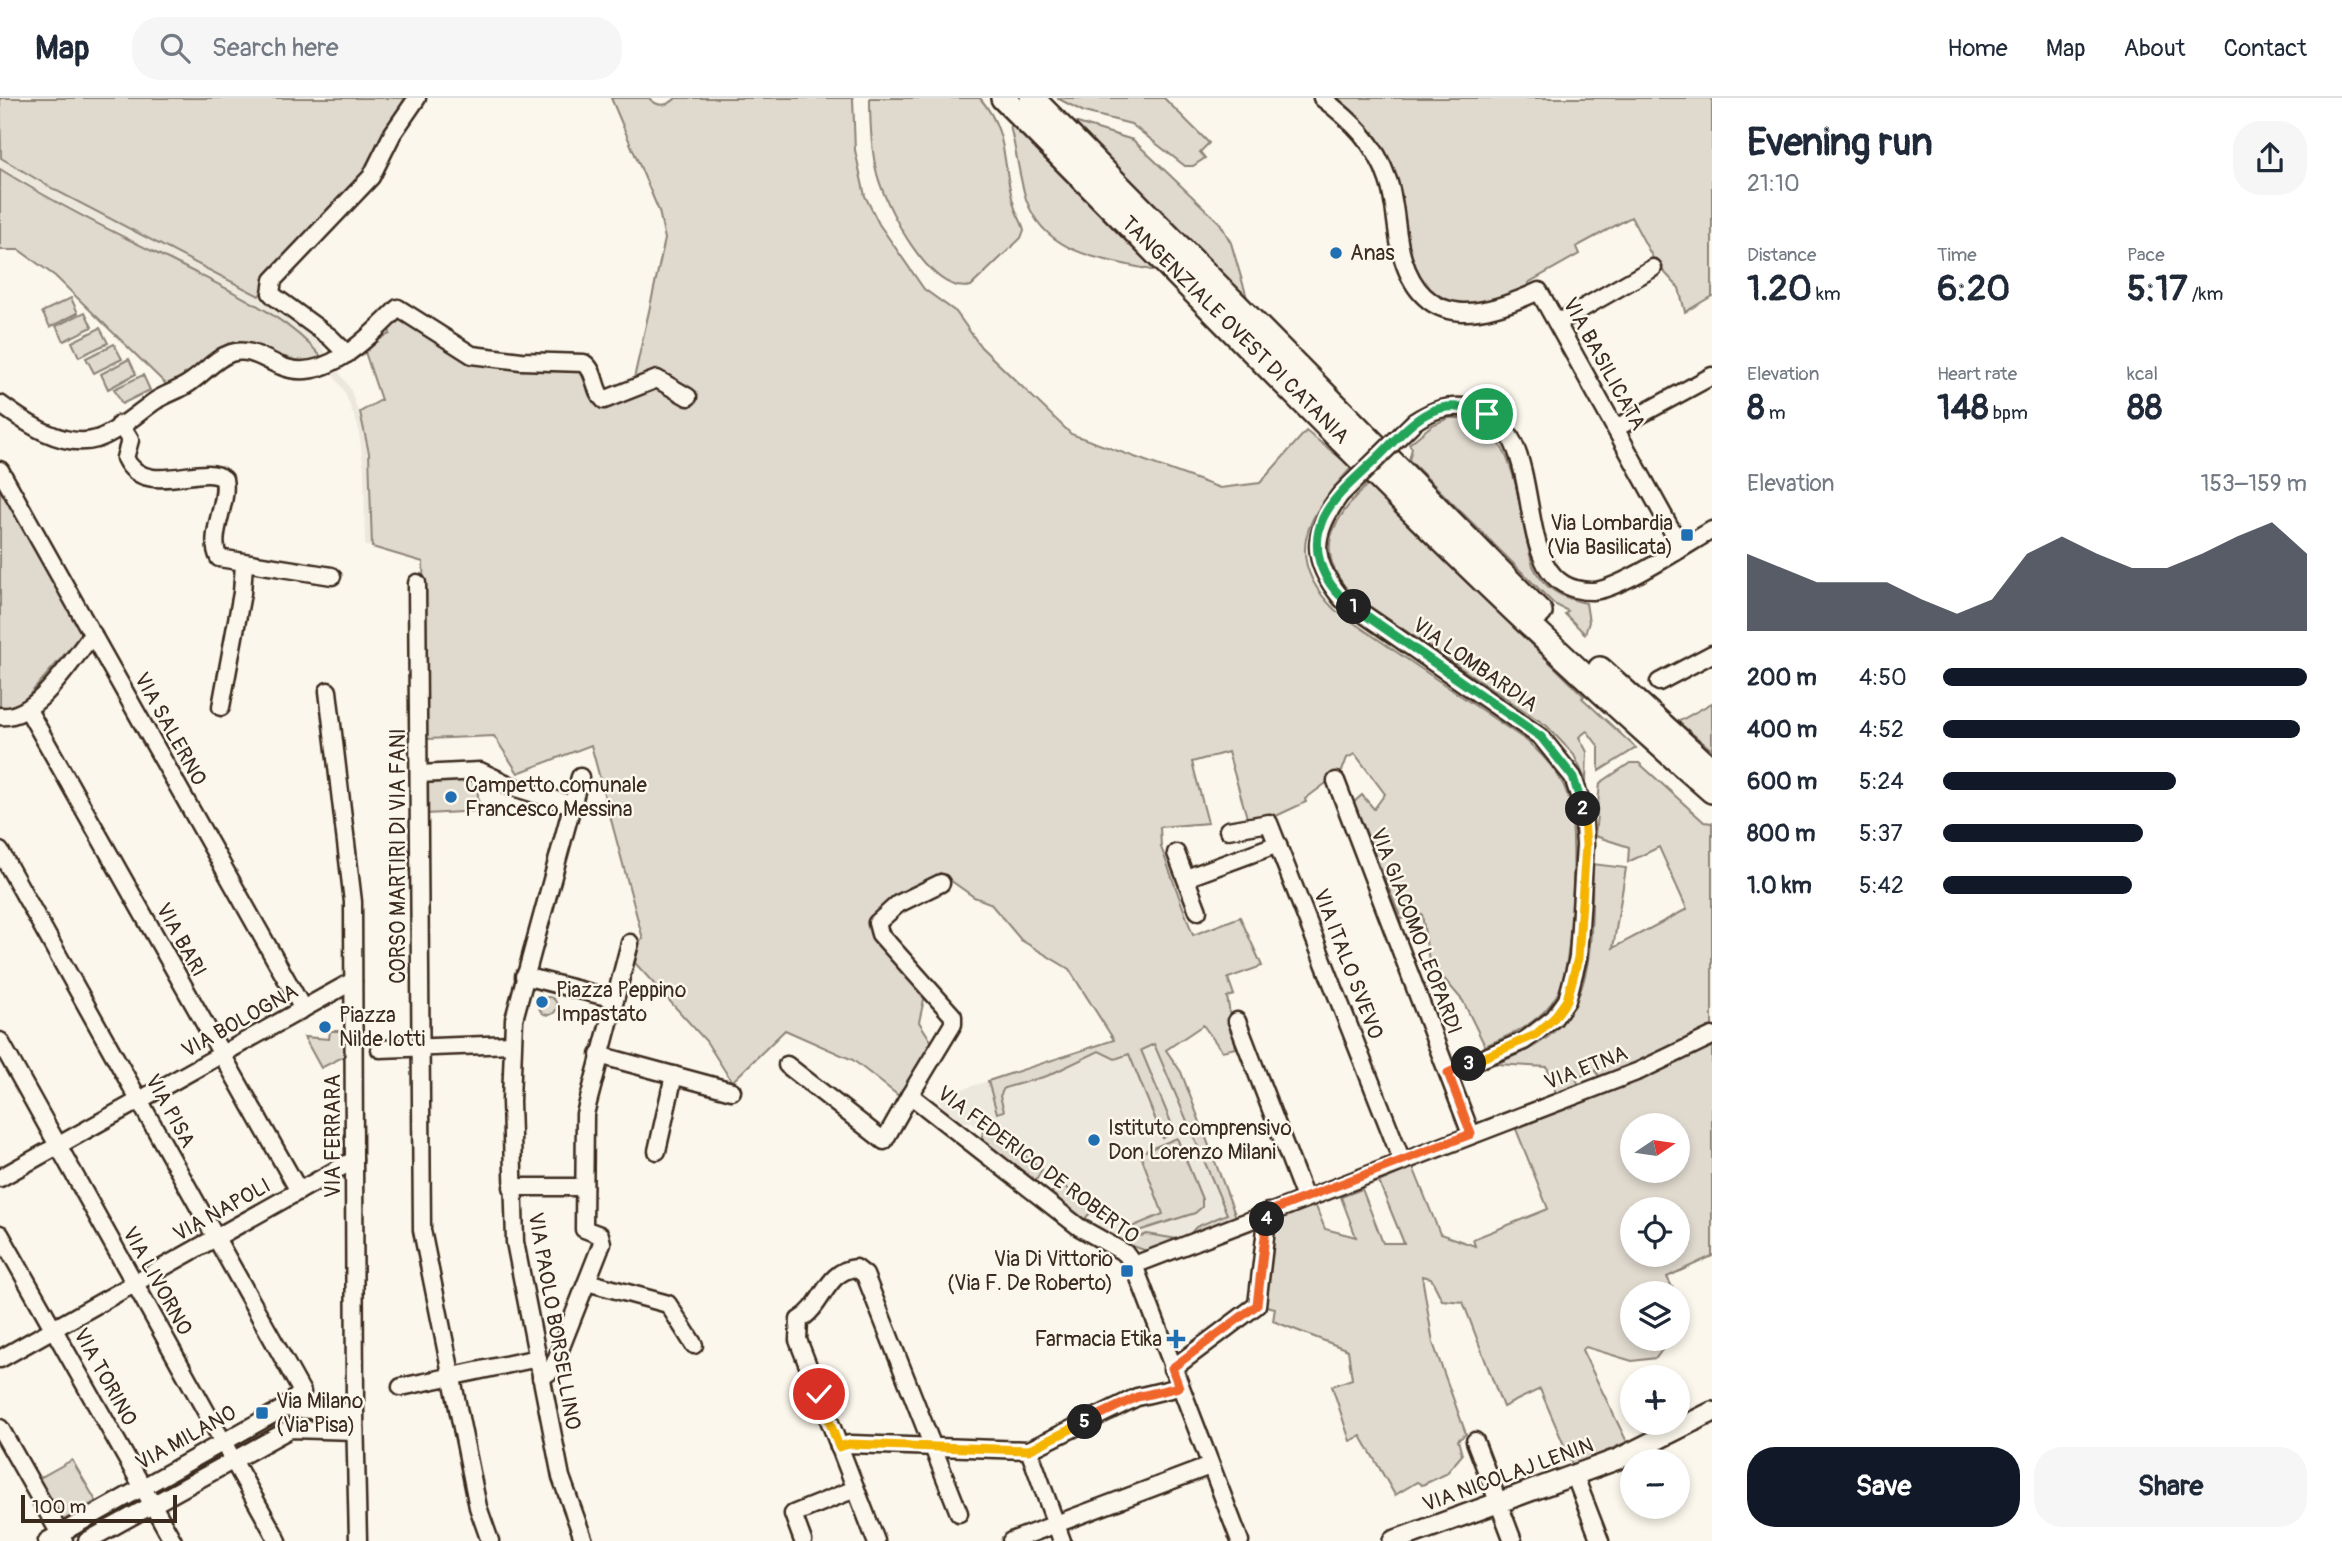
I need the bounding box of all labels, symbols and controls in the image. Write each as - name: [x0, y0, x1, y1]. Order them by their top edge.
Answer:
- search box: [132, 17, 622, 80]
- text: Map: [35, 28, 90, 69]
- icon: search: [156, 29, 194, 67]
- text: Search here: [212, 32, 339, 64]
- text: Home: [1947, 34, 2008, 63]
- text: Map: [2046, 34, 2086, 63]
- text: About: [2124, 34, 2186, 63]
- text: Contact: [2224, 34, 2307, 63]
- text: Evening run: [1747, 119, 1933, 167]
- button: share: [2233, 121, 2307, 195]
- text: 21:10: [1747, 169, 1800, 198]
- street label: TANGENZIALE OVEST DI CATANIA: [1115, 210, 1355, 450]
- place label: Anas: [1350, 240, 1395, 267]
- text: Distance: [1747, 243, 1816, 267]
- text: Time: [1937, 243, 1977, 267]
- text: Pace: [2127, 243, 2165, 267]
- marker: Anas: [1328, 245, 1344, 261]
- text: 1.20: [1747, 267, 1812, 311]
- text: 6:20: [1937, 267, 2010, 311]
- text: 5:17: [2127, 267, 2188, 311]
- text: km: [1812, 282, 1841, 306]
- text: /km: [2188, 282, 2223, 306]
- street label: VIA BASILICATA: [1556, 293, 1652, 435]
- text: Elevation: [1747, 362, 1819, 386]
- text: Heart rate: [1937, 362, 2017, 386]
- text: kcal: [2127, 362, 2158, 386]
- pin: [1457, 384, 1517, 444]
- text: 8: [1747, 386, 1765, 430]
- text: 148: [1937, 386, 1989, 430]
- text: 88: [2127, 386, 2162, 430]
- icon: arrive: [1468, 395, 1506, 433]
- text: m: [1765, 401, 1786, 425]
- text: bpm: [1989, 401, 2028, 425]
- text: Elevation: [1747, 469, 1835, 498]
- text: 153–159 m: [2200, 469, 2307, 498]
- place label: Via Lombardia (Via Basilicata): [1547, 510, 1673, 561]
- marker: Via Lombardia (Via Basilicata): [1679, 527, 1695, 543]
- pin: 1: [1336, 589, 1372, 624]
- text: 1: [1350, 594, 1357, 618]
- street label: VIA LOMBARDIA: [1407, 612, 1543, 718]
- text: 200 m: [1747, 663, 1817, 692]
- text: 4:50: [1859, 663, 1907, 692]
- street label: VIA SALERNO: [128, 668, 212, 790]
- text: 400 m: [1747, 715, 1817, 744]
- text: 4:52: [1859, 715, 1904, 744]
- street label: CORSO MARTIRI DI VIA FANI: [385, 728, 412, 984]
- text: 600 m: [1747, 767, 1817, 796]
- text: 5:24: [1859, 767, 1904, 796]
- place label: Campetto comunale Francesco Messina: [465, 772, 648, 823]
- marker: Campetto comunale Francesco Messina: [443, 789, 459, 805]
- pin: 2: [1566, 792, 1600, 826]
- text: 2: [1577, 796, 1588, 820]
- text: 800 m: [1747, 819, 1815, 848]
- text: 5:37: [1859, 819, 1903, 848]
- street label: VIA GIACOMO LEOPARDI: [1364, 824, 1468, 1038]
- text: 1.0 km: [1747, 871, 1812, 900]
- text: 5:42: [1859, 871, 1904, 900]
- street label: VIA ITALO SVEVO: [1307, 885, 1389, 1043]
- street label: VIA BARI: [150, 898, 212, 982]
- place label: Piazza Peppino Impastato: [556, 977, 686, 1028]
- street label: VIA BOLOGNA: [177, 978, 303, 1064]
- marker: Piazza Peppino Impastato: [534, 994, 550, 1010]
- place label: Piazza Nilde Iotti: [339, 1002, 425, 1053]
- marker: Piazza Nilde Iotti: [317, 1019, 333, 1035]
- street label: VIA ETNA: [1541, 1040, 1631, 1096]
- pin: 3: [1452, 1046, 1486, 1082]
- text: 3: [1463, 1051, 1474, 1075]
- street label: VIA PISA: [139, 1069, 201, 1153]
- street label: VIA FERRARA: [320, 1074, 347, 1198]
- street label: VIA FEDERICO DE ROBERTO: [931, 1080, 1145, 1250]
- north arrow: [1620, 1113, 1690, 1183]
- map controls: [1620, 1113, 1690, 1519]
- place label: Istituto comprensivo Don Lorenzo Milani: [1108, 1115, 1292, 1166]
- marker: Istituto comprensivo Don Lorenzo Milani: [1086, 1132, 1102, 1148]
- street label: VIA NAPOLI: [169, 1172, 275, 1248]
- button: locate: [1620, 1197, 1690, 1267]
- pin: 4: [1250, 1202, 1284, 1236]
- text: 4: [1261, 1206, 1272, 1230]
- street label: VIA PAOLO BORSELLINO: [522, 1210, 586, 1432]
- street label: VIA LIVORNO: [116, 1222, 198, 1340]
- place label: Via Di Vittorio (Via F. De Roberto): [947, 1246, 1113, 1297]
- marker: Via Di Vittorio (Via F. De Roberto): [1119, 1263, 1135, 1279]
- button: layers: [1620, 1281, 1690, 1351]
- street label: VIA TORINO: [67, 1324, 143, 1430]
- place label: Farmacia Etika: [1035, 1326, 1162, 1353]
- marker: Farmacia Etika: [1168, 1331, 1184, 1347]
- pin: [789, 1364, 849, 1424]
- button: +: [1620, 1365, 1690, 1435]
- icon: check: [800, 1375, 838, 1413]
- place label: Via Milano (Via Pisa): [276, 1388, 363, 1439]
- street label: VIA MILANO: [131, 1399, 241, 1477]
- pin: 5: [1068, 1404, 1102, 1440]
- marker: Via Milano (Via Pisa): [254, 1405, 270, 1421]
- text: 5: [1079, 1409, 1090, 1433]
- street label: VIA NICOLAJ LENIN: [1419, 1432, 1597, 1518]
- button: Save: [1747, 1447, 2020, 1527]
- button: Share: [2034, 1447, 2307, 1527]
- button: −: [1620, 1449, 1690, 1519]
- scale bar: [21, 1492, 177, 1524]
- text: 100 m: [32, 1495, 86, 1519]

